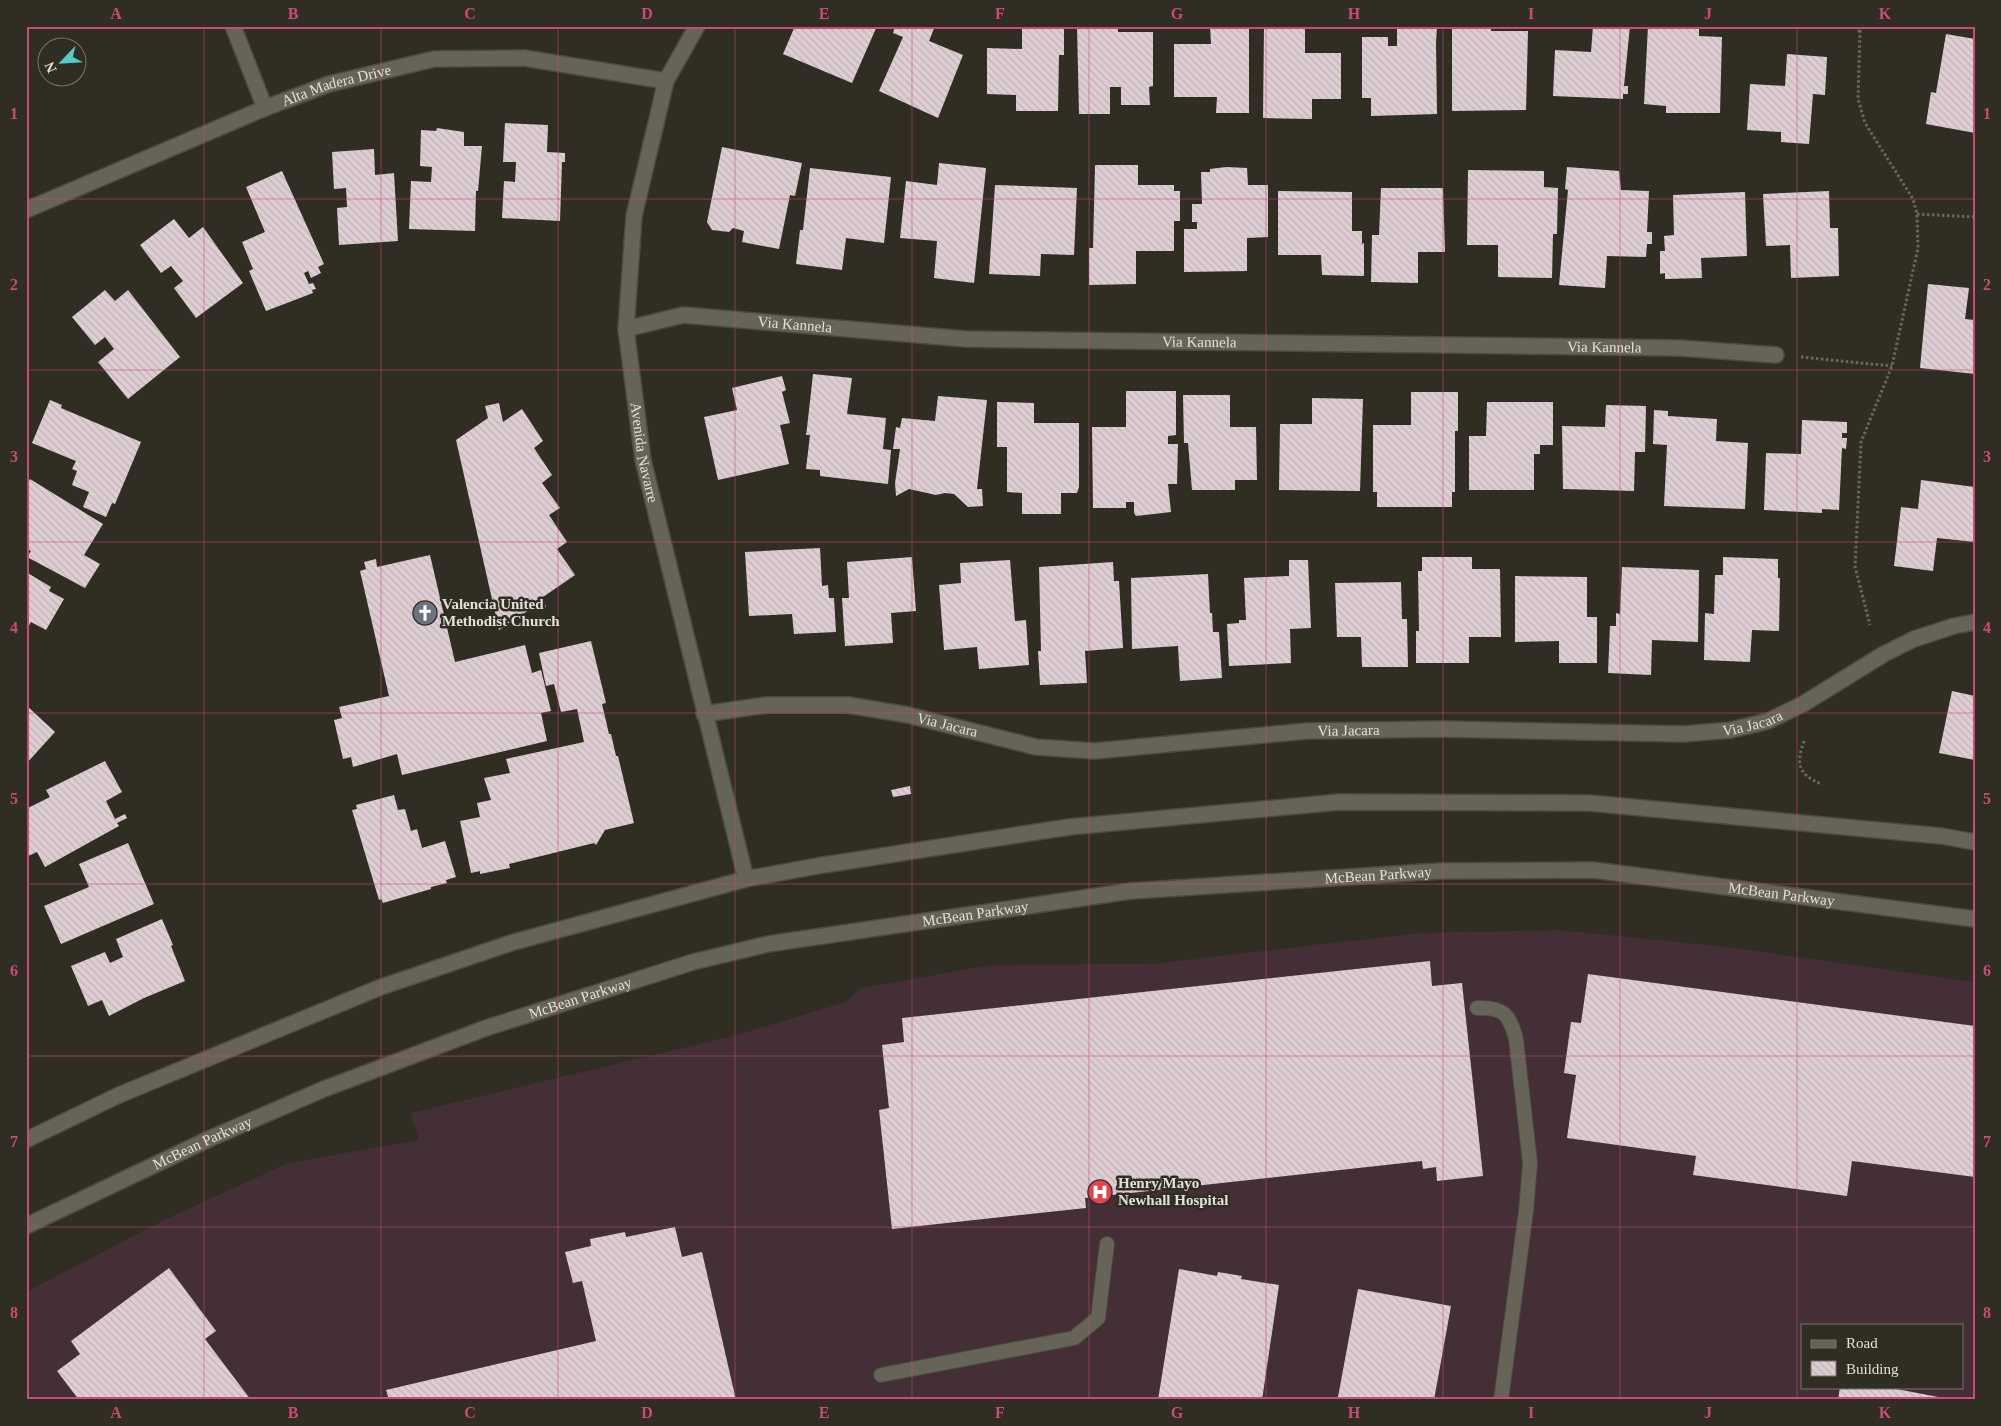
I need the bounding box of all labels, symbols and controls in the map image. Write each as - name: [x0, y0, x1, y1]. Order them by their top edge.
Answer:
- text: A: [110, 5, 122, 22]
- text: B: [288, 5, 299, 22]
- text: C: [464, 5, 476, 22]
- text: D: [641, 5, 653, 22]
- text: E: [819, 5, 829, 22]
- text: F: [995, 5, 1005, 22]
- text: G: [1171, 5, 1184, 22]
- text: H: [1348, 5, 1361, 22]
- text: I: [1528, 5, 1534, 22]
- text: J: [1704, 5, 1712, 22]
- text: K: [1879, 5, 1892, 22]
- north arrow: [38, 38, 88, 88]
- text: N: [42, 60, 60, 75]
- street label: Alta Madera Drive: [279, 61, 393, 109]
- text: 1: [10, 105, 18, 122]
- text: 1: [1983, 105, 1991, 122]
- text: 2: [10, 276, 18, 293]
- text: 2: [1983, 276, 1991, 293]
- street label: Via Kannela: [757, 313, 833, 336]
- street label: Via Kannela: [1162, 333, 1237, 350]
- street label: Via Kannela: [1567, 339, 1642, 356]
- street label: Avenida Navarre: [628, 401, 661, 505]
- text: 3: [10, 448, 18, 465]
- text: 3: [1983, 448, 1991, 465]
- place label: Valencia United Methodist Church: [442, 596, 560, 629]
- church icon: Valencia United Methodist Church: [412, 600, 438, 626]
- text: 4: [10, 619, 18, 636]
- text: 4: [1983, 619, 1991, 636]
- street label: Via Jacara: [1722, 707, 1785, 739]
- street label: Via Jacara: [915, 710, 980, 740]
- street label: Via Jacara: [1317, 722, 1380, 739]
- text: 5: [10, 790, 18, 807]
- text: 5: [1983, 790, 1991, 807]
- street label: McBean Parkway: [1324, 864, 1433, 886]
- street label: McBean Parkway: [1727, 879, 1836, 909]
- street label: McBean Parkway: [921, 898, 1030, 929]
- text: 6: [10, 962, 18, 979]
- text: 6: [1983, 962, 1991, 979]
- street label: McBean Parkway: [527, 974, 634, 1022]
- street label: McBean Parkway: [150, 1113, 255, 1172]
- text: 7: [10, 1133, 18, 1150]
- text: 7: [1983, 1133, 1991, 1150]
- place label: Henry Mayo Newhall Hospital: [1118, 1175, 1228, 1208]
- hospital icon: Henry Mayo Newhall Hospital: [1087, 1179, 1113, 1205]
- text: 8: [10, 1304, 18, 1321]
- text: 8: [1983, 1304, 1991, 1321]
- legend: [1801, 1324, 1964, 1388]
- text: Road: [1846, 1335, 1878, 1351]
- text: Building: [1846, 1361, 1899, 1377]
- text: A: [110, 1404, 122, 1421]
- text: B: [288, 1404, 299, 1421]
- text: C: [464, 1404, 476, 1421]
- text: D: [641, 1404, 653, 1421]
- text: E: [819, 1404, 829, 1421]
- text: F: [995, 1404, 1005, 1421]
- text: G: [1171, 1404, 1184, 1421]
- text: H: [1348, 1404, 1361, 1421]
- text: I: [1528, 1404, 1534, 1421]
- text: J: [1704, 1404, 1712, 1421]
- text: K: [1879, 1404, 1892, 1421]

